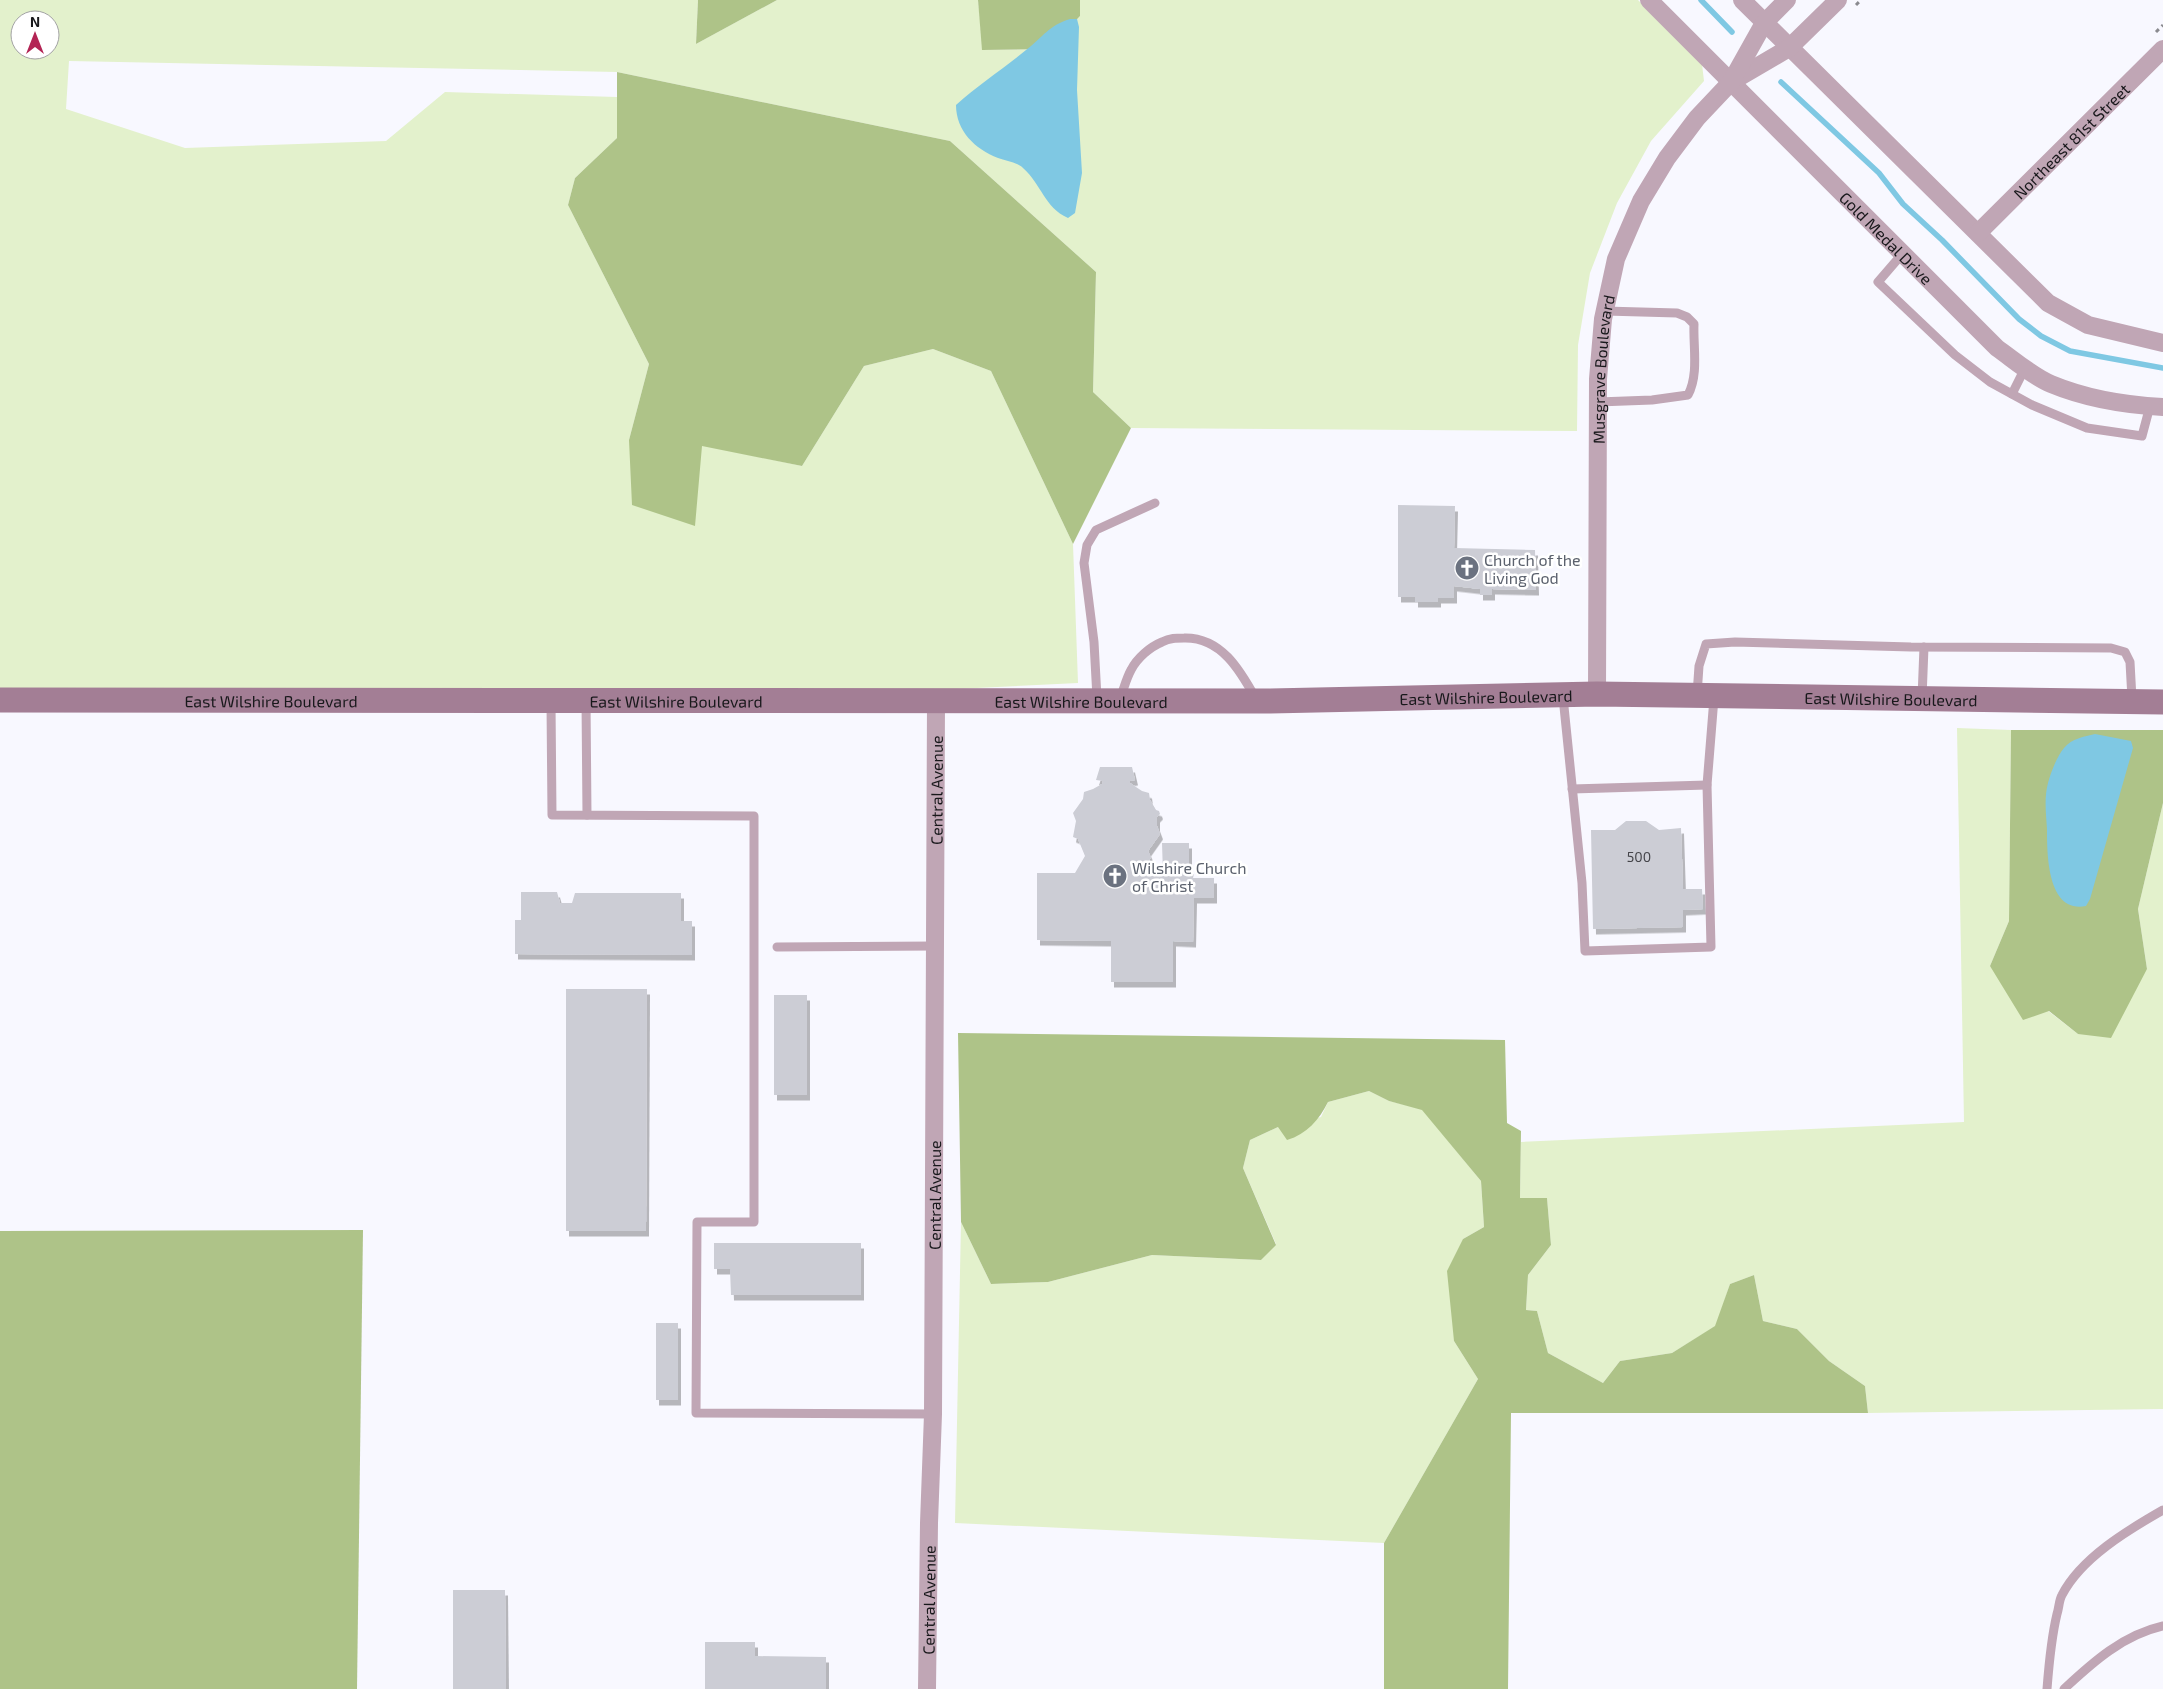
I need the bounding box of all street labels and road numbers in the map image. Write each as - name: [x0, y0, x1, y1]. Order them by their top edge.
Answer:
- street label: Northeast 81st Street: [2009, 79, 2133, 202]
- street label: Gold Medal Drive: [1836, 187, 1937, 288]
- street label: Musgrave Boulevard: [1588, 293, 1618, 444]
- street label: East Wilshire Boulevard: [1399, 685, 1573, 708]
- street label: East Wilshire Boulevard: [1804, 687, 1978, 709]
- street label: East Wilshire Boulevard: [184, 691, 358, 710]
- street label: East Wilshire Boulevard: [589, 691, 763, 710]
- street label: East Wilshire Boulevard: [994, 691, 1168, 710]
- street label: Central Avenue: [926, 735, 945, 845]
- street label: Central Avenue: [924, 1140, 944, 1250]
- street label: Central Avenue: [918, 1545, 938, 1655]

